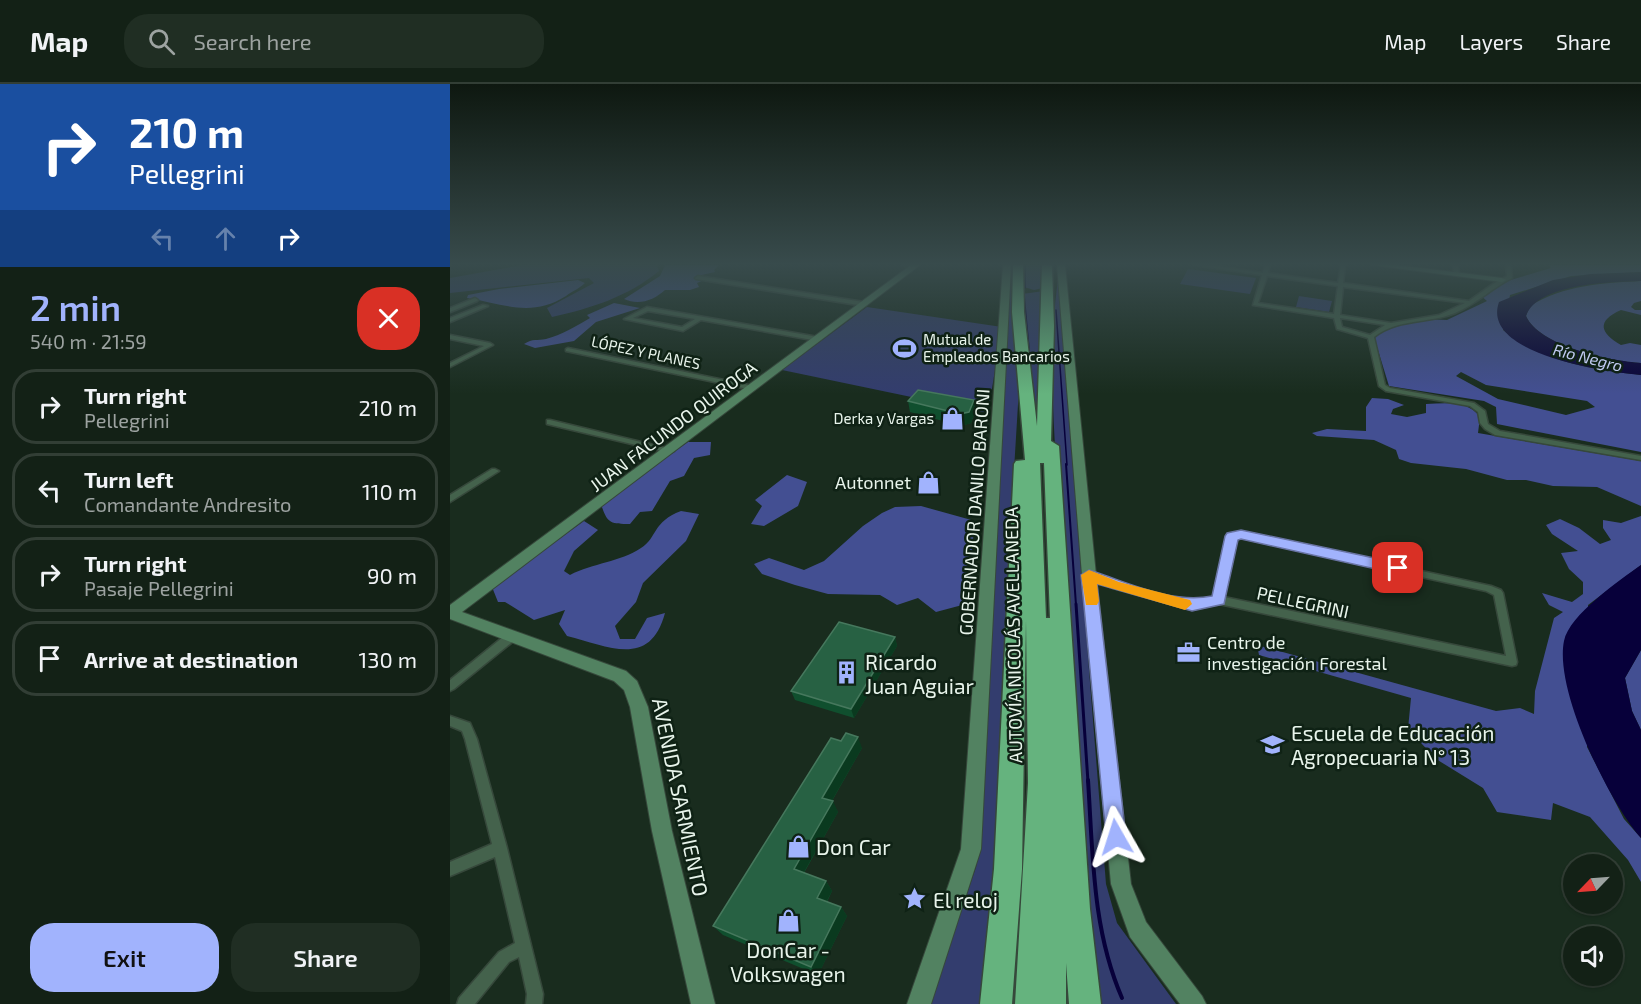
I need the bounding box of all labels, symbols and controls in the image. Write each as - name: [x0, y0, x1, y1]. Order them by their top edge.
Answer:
- search box: [124, 14, 544, 68]
- text: Map: [30, 24, 88, 58]
- icon: search: [145, 25, 178, 58]
- text: Search here: [193, 28, 312, 54]
- text: Map: [1384, 29, 1426, 54]
- text: Layers: [1459, 29, 1523, 54]
- text: Share: [1556, 29, 1611, 54]
- text: 210 m: [129, 106, 244, 156]
- icon: right: [30, 108, 108, 186]
- text: Pellegrini: [129, 157, 245, 189]
- icon: left: [146, 222, 179, 255]
- icon: ahead: [209, 222, 242, 255]
- icon: right: [272, 222, 305, 255]
- text: 2 min: [30, 285, 121, 328]
- button: close: [357, 287, 420, 350]
- text: 540 m · 21:59: [30, 329, 147, 353]
- place label: Mutual de Empleados Bancarios: [923, 330, 1070, 365]
- street label: LÓPEZ Y PLANES: [590, 332, 702, 372]
- sports icon: Mutual de Empleados Bancarios: [892, 335, 918, 361]
- water label: Río Negro: [1551, 339, 1625, 375]
- street label: JUAN FACUNDO QUIROGA: [585, 356, 761, 496]
- text: Turn right: [84, 382, 186, 408]
- street label: GOBERNADOR DANILO BARONI: [954, 388, 994, 636]
- icon: right: [33, 390, 66, 423]
- text: 210 m: [358, 394, 417, 420]
- shop icon: Derka y Vargas: [939, 405, 965, 431]
- text: Pellegrini: [84, 408, 170, 432]
- place label: Derka y Vargas: [833, 409, 934, 427]
- text: Turn left: [84, 466, 173, 492]
- shop icon: Autonnet: [916, 469, 942, 495]
- place label: Autonnet: [835, 471, 911, 493]
- icon: left: [33, 474, 66, 507]
- text: 110 m: [362, 478, 417, 504]
- text: Comandante Andresito: [84, 492, 291, 516]
- street label: AUTOVÍA NICOLÁS AVELLANEDA: [1000, 506, 1026, 763]
- pin: [1372, 542, 1423, 593]
- text: Turn right: [84, 550, 186, 576]
- icon: arrive: [1381, 551, 1414, 584]
- icon: right: [33, 558, 66, 591]
- text: 90 m: [367, 562, 417, 588]
- text: Pasaje Pellegrini: [84, 576, 234, 600]
- street label: PELLEGRINI: [1255, 581, 1351, 623]
- place label: Centro de investigación Forestal: [1207, 631, 1387, 674]
- office icon: Centro de investigación Forestal: [1176, 639, 1202, 665]
- icon: arrive: [33, 642, 66, 675]
- text: Arrive at destination: [84, 646, 298, 672]
- text: 130 m: [359, 646, 417, 672]
- place label: Ricardo Juan Aguiar: [865, 649, 975, 698]
- building icon: Ricardo Juan Aguiar: [834, 660, 860, 686]
- street label: AVENIDA SARMIENTO: [648, 695, 714, 899]
- place label: Escuela de Educación Agropecuaria N° 13: [1291, 720, 1495, 769]
- school or university icon: Escuela de Educación Agropecuaria N° 13: [1260, 731, 1286, 757]
- position arrow: [1084, 805, 1148, 869]
- shop icon: Don Car: [785, 833, 811, 859]
- place label: Don Car: [816, 834, 891, 859]
- north arrow: [1563, 854, 1623, 914]
- map controls: [1563, 854, 1623, 986]
- place icon: El reloj: [902, 886, 928, 912]
- place label: El reloj: [933, 887, 998, 913]
- shop icon: DonCar - Volkswagen: [775, 908, 801, 934]
- button: Exit: [30, 923, 219, 992]
- button: Share: [231, 923, 420, 992]
- button: sound: [1563, 926, 1623, 986]
- place label: DonCar - Volkswagen: [730, 937, 846, 986]

